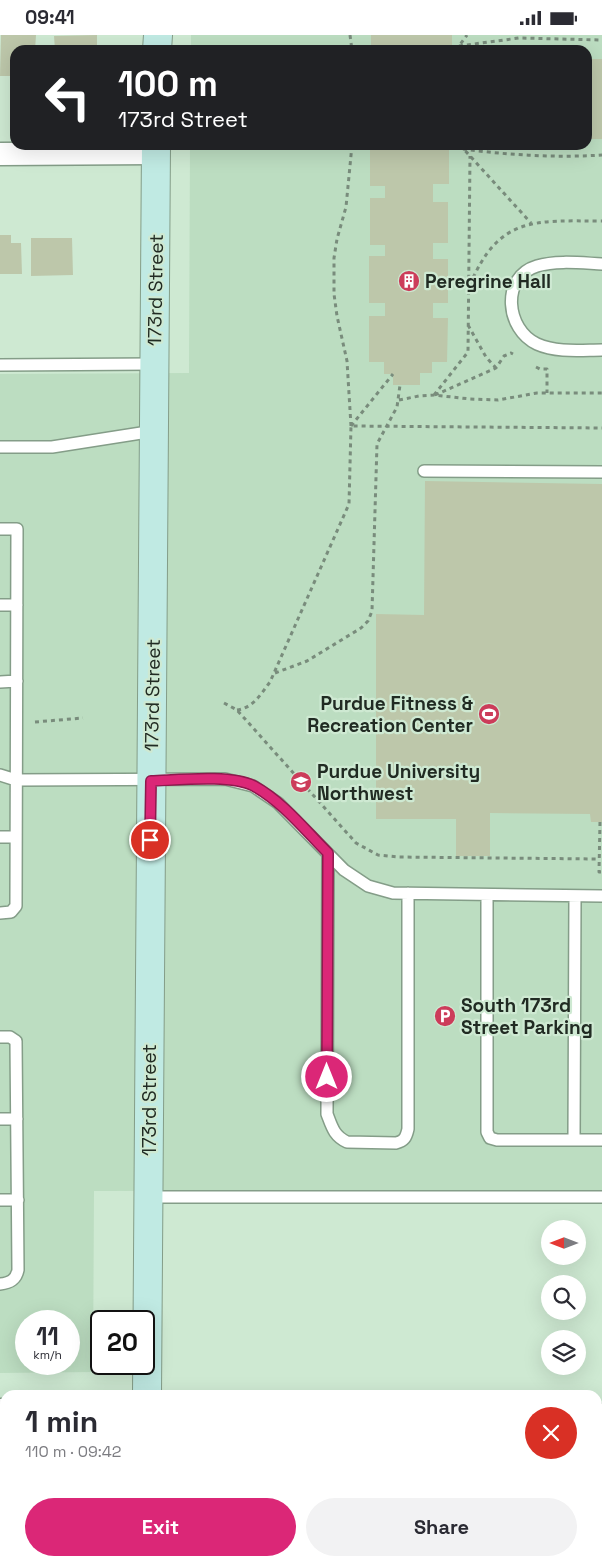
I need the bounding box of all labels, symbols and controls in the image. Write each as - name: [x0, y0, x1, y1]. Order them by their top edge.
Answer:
- text: 09:41: [25, 5, 75, 30]
- text: 100 m: [118, 62, 218, 106]
- icon: left: [35, 65, 100, 130]
- text: 173rd Street: [118, 105, 248, 133]
- street label: 173rd Street: [142, 234, 169, 346]
- building icon: Peregrine Hall: [397, 269, 421, 293]
- place label: Peregrine Hall: [425, 269, 551, 294]
- street label: 173rd Street: [139, 639, 166, 751]
- place label: Purdue Fitness & Recreation Center: [307, 691, 473, 738]
- sports icon: Purdue Fitness & Recreation Center: [477, 702, 501, 726]
- place label: Purdue University Northwest: [317, 759, 480, 806]
- school or university icon: Purdue University Northwest: [289, 770, 313, 794]
- pin: [129, 819, 171, 861]
- icon: arrive: [136, 826, 164, 854]
- place label: South 173rd Street Parking: [461, 993, 593, 1040]
- parking icon: South 173rd Street Parking: [433, 1004, 457, 1028]
- street label: 173rd Street: [137, 1044, 162, 1156]
- position arrow: [300, 1050, 352, 1102]
- north arrow: [541, 1220, 586, 1265]
- map controls: [541, 1220, 586, 1375]
- button: search: [541, 1275, 586, 1320]
- speed limit sign: 20: [90, 1310, 155, 1375]
- text: 11: [36, 1320, 59, 1352]
- button: layers: [541, 1330, 586, 1375]
- text: km/h: [33, 1347, 62, 1363]
- text: 1 min: [25, 1402, 98, 1441]
- button: close: [525, 1407, 577, 1459]
- text: 110 m · 09:42: [25, 1441, 121, 1462]
- button: Exit: [25, 1498, 296, 1556]
- button: Share: [306, 1498, 577, 1556]

